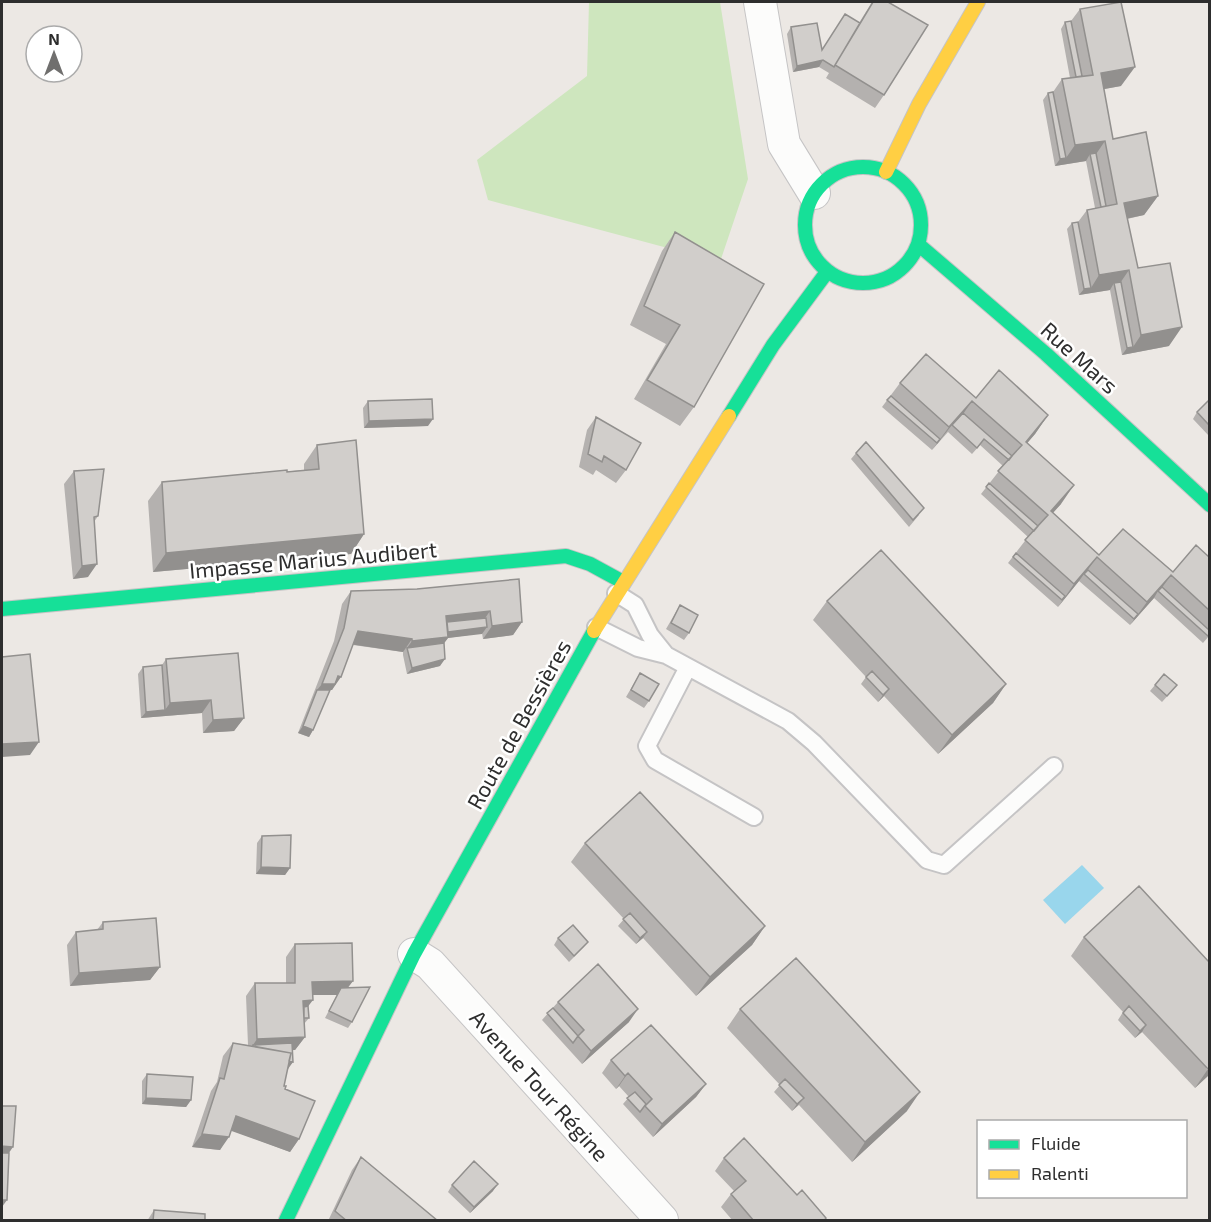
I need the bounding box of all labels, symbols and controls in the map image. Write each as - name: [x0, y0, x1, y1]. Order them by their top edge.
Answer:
- north arrow: [24, 24, 84, 84]
- text: N: [48, 29, 60, 48]
- street label: Rue Mars: [1036, 316, 1124, 398]
- street label: Impasse Marius Audibert: [188, 535, 438, 583]
- street label: Route de Bessières: [461, 635, 575, 813]
- street label: Avenue Tour Régine: [465, 1004, 615, 1166]
- legend: [977, 1120, 1187, 1198]
- text: Fluide: [1031, 1132, 1081, 1154]
- text: Ralenti: [1031, 1162, 1089, 1184]

